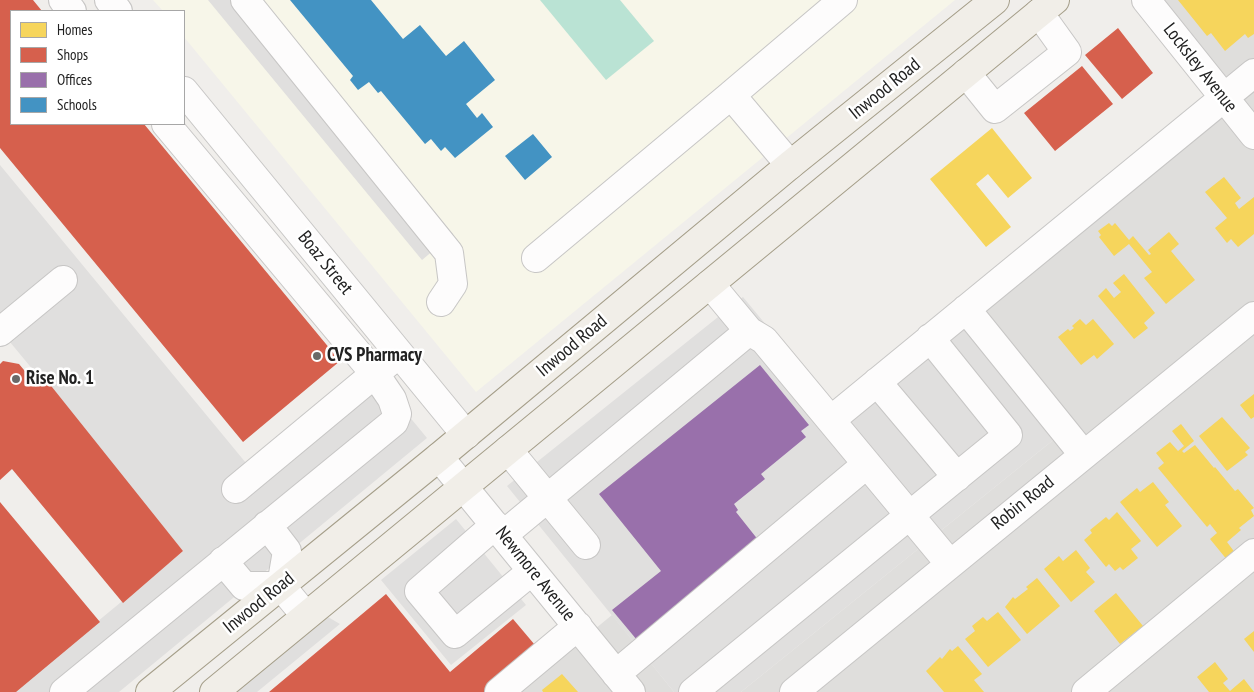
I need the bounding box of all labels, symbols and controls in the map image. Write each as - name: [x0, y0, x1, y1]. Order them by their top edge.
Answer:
- legend: [10, 10, 185, 125]
- street label: Locksley Avenue: [1158, 19, 1242, 117]
- text: Homes: [57, 20, 93, 39]
- text: Shops: [57, 45, 88, 64]
- street label: Inwood Road: [845, 53, 925, 125]
- text: Offices: [57, 70, 92, 89]
- text: Schools: [57, 95, 97, 114]
- street label: Boaz Street: [293, 227, 357, 299]
- street label: Inwood Road: [532, 310, 612, 382]
- place label: CVS Pharmacy: [327, 345, 422, 367]
- marker: CVS Pharmacy: [311, 350, 323, 362]
- place label: Rise No. 1: [26, 368, 94, 390]
- marker: Rise No. 1: [10, 373, 22, 385]
- street label: Robin Road: [987, 471, 1059, 535]
- street label: Newmore Avenue: [490, 522, 580, 626]
- street label: Inwood Road: [219, 567, 299, 639]

